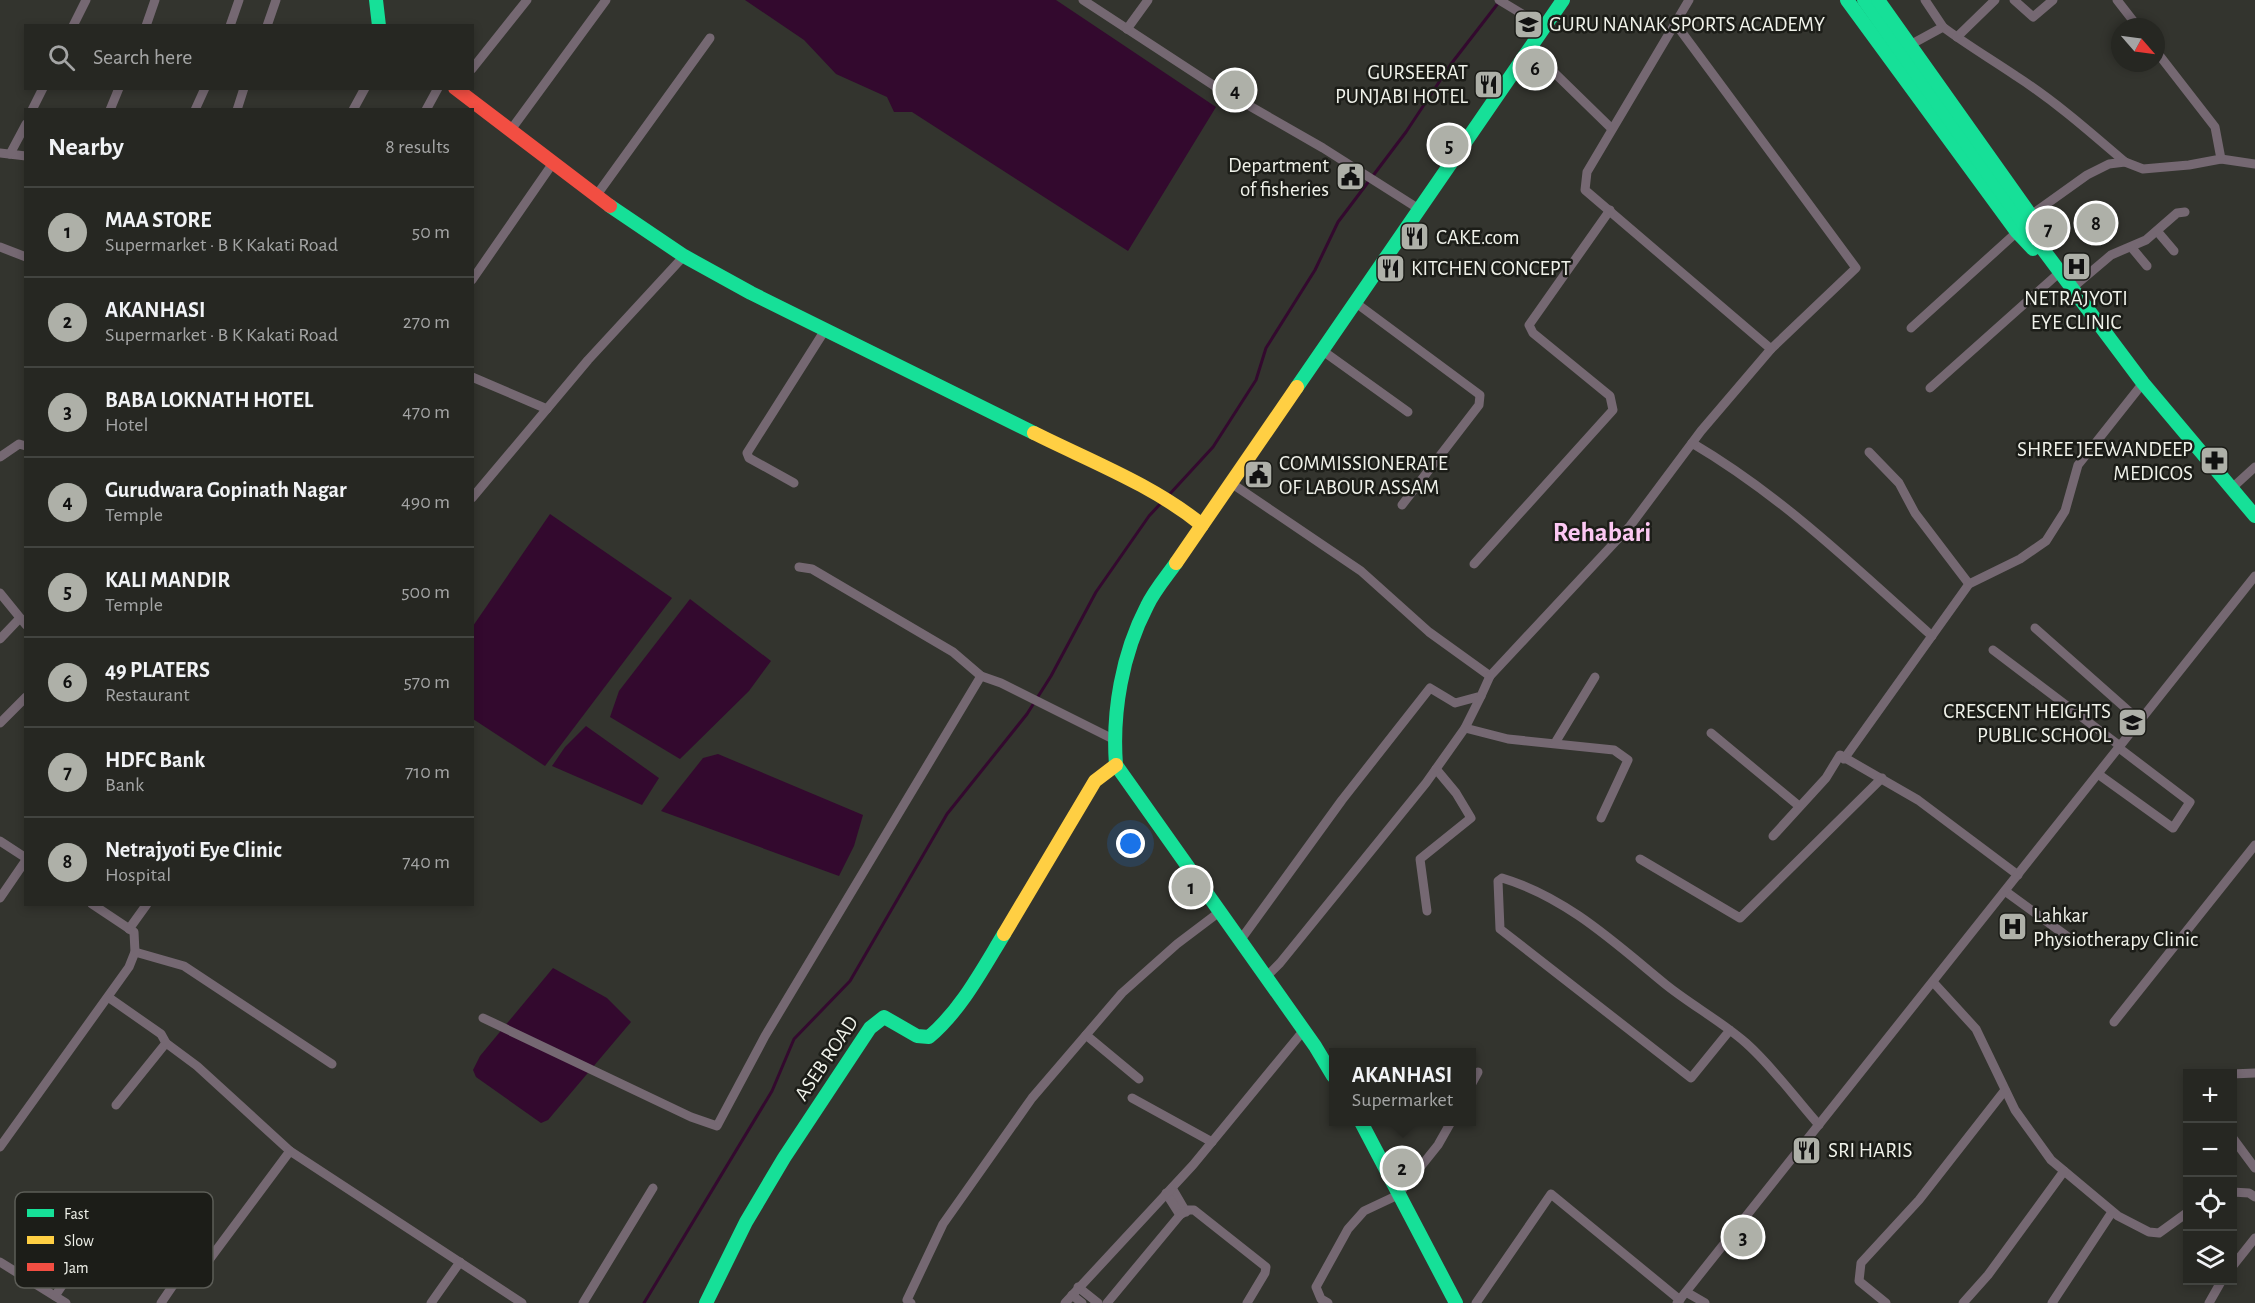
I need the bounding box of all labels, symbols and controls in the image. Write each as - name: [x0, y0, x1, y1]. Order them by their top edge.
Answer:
- school or university icon: GURU NANAK SPORTS ACADEMY: [1512, 8, 1544, 40]
- place label: GURU NANAK SPORTS ACADEMY: [1549, 14, 1825, 35]
- north arrow: [2111, 18, 2165, 72]
- search box: [24, 24, 474, 90]
- icon: search: [45, 41, 78, 74]
- text: Search here: [93, 46, 192, 68]
- pin: 6: [1516, 46, 1555, 90]
- place label: GURSEERAT PUNJABI HOTEL: [1335, 62, 1468, 107]
- pin: 4: [1216, 68, 1254, 112]
- restaurant icon: GURSEERAT PUNJABI HOTEL: [1473, 68, 1505, 100]
- pin: 5: [1430, 122, 1468, 168]
- text: Nearby: [48, 134, 124, 160]
- text: 8 results: [385, 137, 450, 157]
- place label: Department of fisheries: [1228, 155, 1329, 200]
- public building icon: Department of fisheries: [1334, 161, 1366, 193]
- pin: 8: [2076, 200, 2116, 246]
- pin: 7: [2028, 206, 2068, 250]
- text: MAA STORE: [105, 209, 212, 231]
- restaurant icon: CAKE.com: [1399, 221, 1431, 253]
- text: 1: [64, 222, 71, 242]
- text: 50 m: [412, 222, 450, 242]
- place label: CAKE.com: [1436, 227, 1519, 248]
- text: Supermarket · B K Kakati Road: [105, 235, 338, 255]
- hospital icon: NETRAJYOTI EYE CLINIC: [2060, 251, 2092, 283]
- restaurant icon: KITCHEN CONCEPT: [1374, 252, 1406, 284]
- place label: KITCHEN CONCEPT: [1411, 258, 1571, 279]
- place label: NETRAJYOTI EYE CLINIC: [2024, 288, 2128, 333]
- text: AKANHASI: [105, 299, 206, 321]
- text: 2: [63, 312, 72, 332]
- text: 270 m: [403, 312, 450, 332]
- text: Supermarket · B K Kakati Road: [105, 325, 338, 345]
- text: BABA LOKNATH HOTEL: [105, 389, 313, 411]
- text: 3: [63, 402, 72, 422]
- text: 470 m: [402, 402, 450, 422]
- text: Hotel: [105, 415, 148, 435]
- place label: SHREE JEEWANDEEP MEDICOS: [2017, 439, 2193, 484]
- pharmacy icon: SHREE JEEWANDEEP MEDICOS: [2198, 445, 2230, 477]
- place label: COMMISSIONERATE OF LABOUR ASSAM: [1279, 453, 1448, 498]
- public building icon: COMMISSIONERATE OF LABOUR ASSAM: [1242, 459, 1274, 491]
- text: Gurudwara Gopinath Nagar: [105, 479, 347, 501]
- text: 4: [62, 492, 73, 512]
- text: 490 m: [401, 492, 450, 512]
- text: Temple: [105, 505, 163, 525]
- district label: Rehabari: [1553, 519, 1651, 546]
- text: KALI MANDIR: [105, 569, 230, 591]
- text: 5: [63, 582, 72, 602]
- text: 500 m: [401, 582, 450, 602]
- text: Temple: [105, 595, 163, 615]
- text: 49 PLATERS: [105, 659, 210, 681]
- text: 6: [63, 672, 72, 692]
- text: 570 m: [403, 672, 450, 692]
- text: Restaurant: [105, 685, 190, 705]
- place label: CRESCENT HEIGHTS PUBLIC SCHOOL: [1943, 701, 2111, 746]
- school or university icon: CRESCENT HEIGHTS PUBLIC SCHOOL: [2116, 707, 2148, 739]
- text: HDFC Bank: [105, 749, 205, 771]
- text: 7: [63, 762, 72, 782]
- text: 710 m: [405, 762, 450, 782]
- text: Bank: [105, 775, 144, 795]
- your location: [1116, 829, 1145, 858]
- text: Netrajyoti Eye Clinic: [105, 839, 282, 861]
- text: 8: [63, 852, 72, 872]
- text: 740 m: [402, 852, 450, 872]
- pin: 1: [1172, 864, 1210, 910]
- text: Hospital: [105, 865, 171, 885]
- place label: Lahkar Physiotherapy Clinic: [2033, 905, 2198, 950]
- hospital icon: Lahkar Physiotherapy Clinic: [1996, 911, 2028, 943]
- street label: ASEB ROAD: [791, 1012, 862, 1104]
- popup: [1329, 1048, 1476, 1126]
- text: AKANHASI: [1352, 1064, 1452, 1086]
- map controls: [2183, 1069, 2237, 1285]
- button: +: [2183, 1069, 2237, 1123]
- text: Supermarket: [1352, 1090, 1453, 1110]
- button: −: [2183, 1123, 2237, 1177]
- restaurant icon: SRI HARIS: [1791, 1134, 1823, 1166]
- place label: SRI HARIS: [1828, 1140, 1912, 1161]
- pin: 2: [1382, 1146, 1422, 1190]
- button: locate: [2183, 1177, 2237, 1231]
- legend: [15, 1192, 213, 1288]
- text: Fast: [64, 1206, 89, 1222]
- pin: 3: [1724, 1214, 1762, 1260]
- button: layers: [2183, 1231, 2237, 1285]
- text: Slow: [64, 1233, 94, 1249]
- text: Jam: [64, 1260, 89, 1276]

